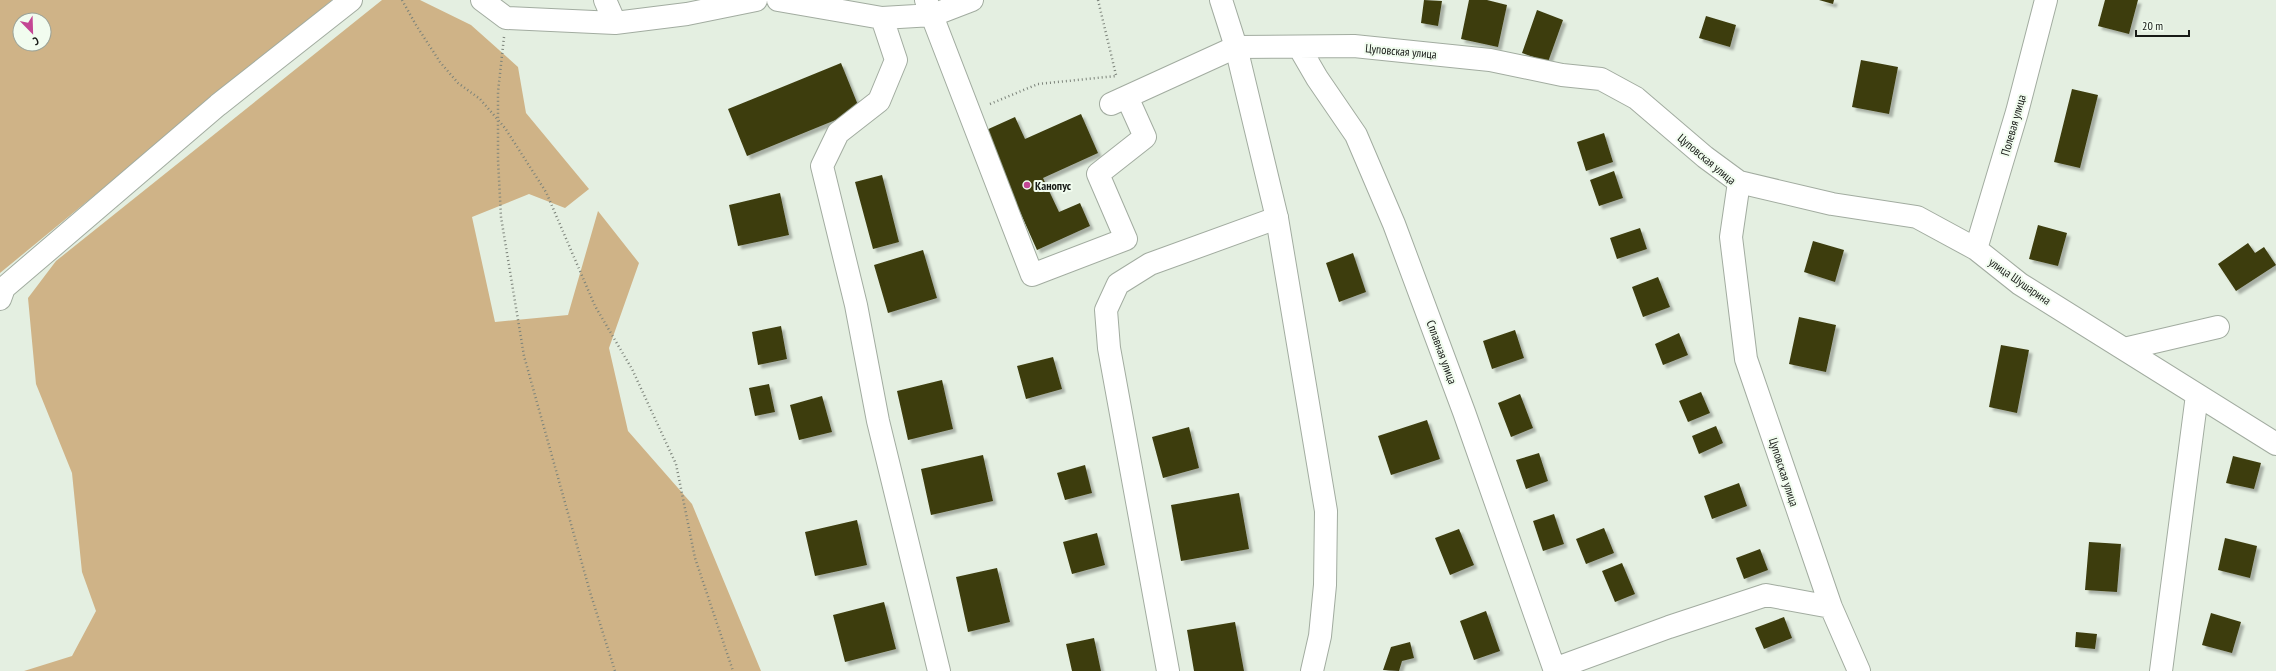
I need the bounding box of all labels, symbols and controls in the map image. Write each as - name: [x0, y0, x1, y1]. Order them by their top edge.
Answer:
- north arrow: [12, 12, 52, 52]
- scale bar: [2136, 12, 2189, 38]
- text: 20 m: [2142, 18, 2163, 33]
- text: С: [31, 34, 41, 49]
- street label: Цуповская улица: [1365, 40, 1437, 62]
- street label: Полевая улица: [1997, 93, 2029, 157]
- street label: Цуповская улица: [1675, 130, 1739, 188]
- place label: Канопус: [1035, 178, 1072, 193]
- marker: Канопус: [1022, 180, 1032, 190]
- street label: улица Шушарина: [1986, 254, 2054, 308]
- street label: Сплавная улица: [1424, 318, 1461, 386]
- street label: Цуповская улица: [1766, 436, 1802, 509]

